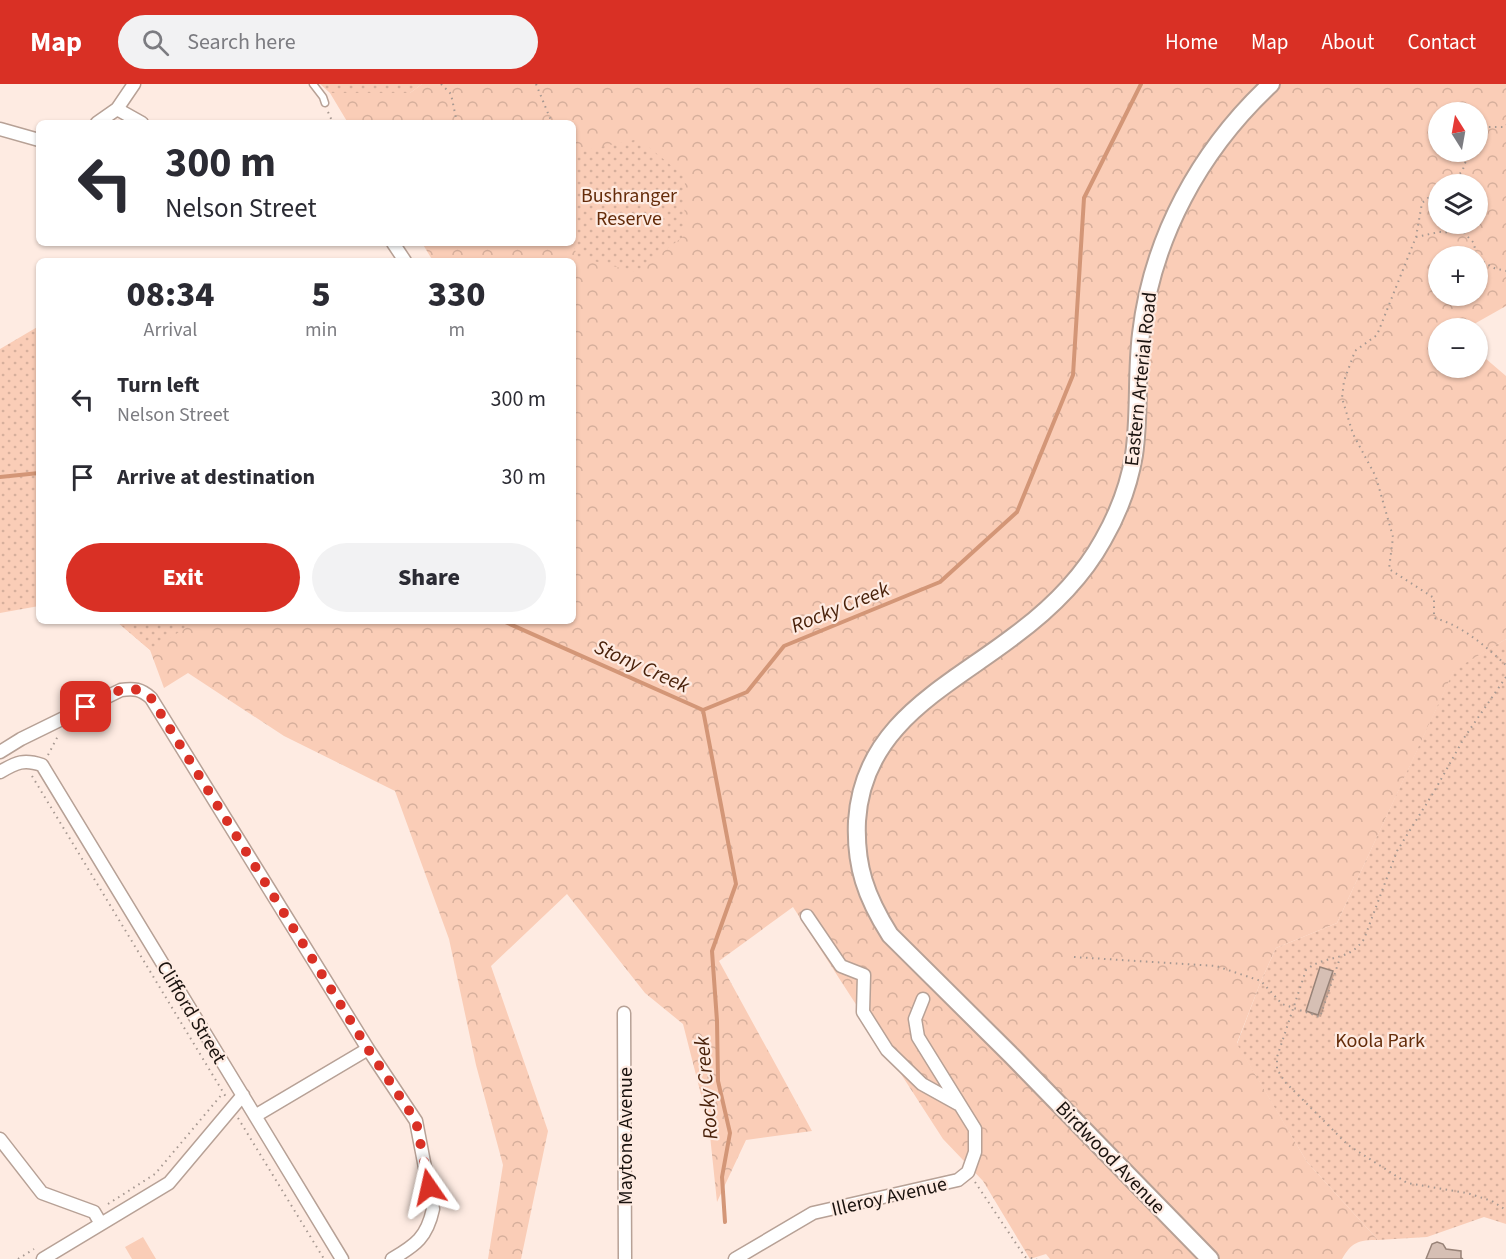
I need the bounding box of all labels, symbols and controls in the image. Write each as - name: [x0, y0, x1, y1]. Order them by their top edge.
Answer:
- search box: [118, 15, 538, 69]
- text: Map: [30, 22, 82, 62]
- icon: search: [139, 26, 172, 59]
- text: Search here: [187, 26, 296, 58]
- text: Home: [1165, 27, 1218, 57]
- text: Map: [1251, 27, 1289, 57]
- text: About: [1322, 27, 1374, 57]
- text: Contact: [1407, 27, 1476, 57]
- north arrow: [1428, 102, 1488, 162]
- map controls: [1428, 102, 1488, 378]
- text: 300 m: [165, 133, 276, 193]
- icon: left: [66, 144, 144, 222]
- button: layers: [1428, 174, 1488, 234]
- park label: Bushranger Reserve: [581, 182, 677, 233]
- text: Nelson Street: [165, 189, 317, 228]
- button: +: [1428, 246, 1488, 306]
- text: 08:34: [126, 269, 215, 320]
- text: 5: [312, 269, 331, 320]
- text: 330: [428, 269, 486, 320]
- street label: Eastern Arterial Road: [1118, 291, 1164, 468]
- text: Arrival: [144, 316, 197, 344]
- text: min: [305, 316, 337, 344]
- text: m: [448, 316, 465, 344]
- button: −: [1428, 318, 1488, 378]
- text: Turn left: [117, 369, 199, 401]
- icon: left: [66, 383, 99, 416]
- text: 300 m: [491, 383, 546, 415]
- text: Nelson Street: [117, 401, 229, 429]
- icon: arrive: [66, 461, 99, 494]
- text: Arrive at destination: [117, 461, 315, 493]
- text: 30 m: [501, 461, 546, 493]
- button: Exit: [66, 543, 300, 612]
- button: Share: [312, 543, 546, 612]
- water label: Rocky Creek: [786, 573, 895, 640]
- water label: Stony Creek: [590, 632, 695, 701]
- pin: [60, 681, 111, 732]
- icon: arrive: [69, 690, 102, 723]
- street label: Clifford Street: [149, 956, 233, 1069]
- park label: Koola Park: [1335, 1027, 1425, 1055]
- water label: Rocky Creek: [686, 1034, 725, 1141]
- street label: Maytone Avenue: [612, 1067, 640, 1205]
- street label: Birdwood Avenue: [1049, 1095, 1172, 1220]
- position arrow: [397, 1155, 461, 1219]
- street label: Illeroy Avenue: [829, 1170, 950, 1224]

